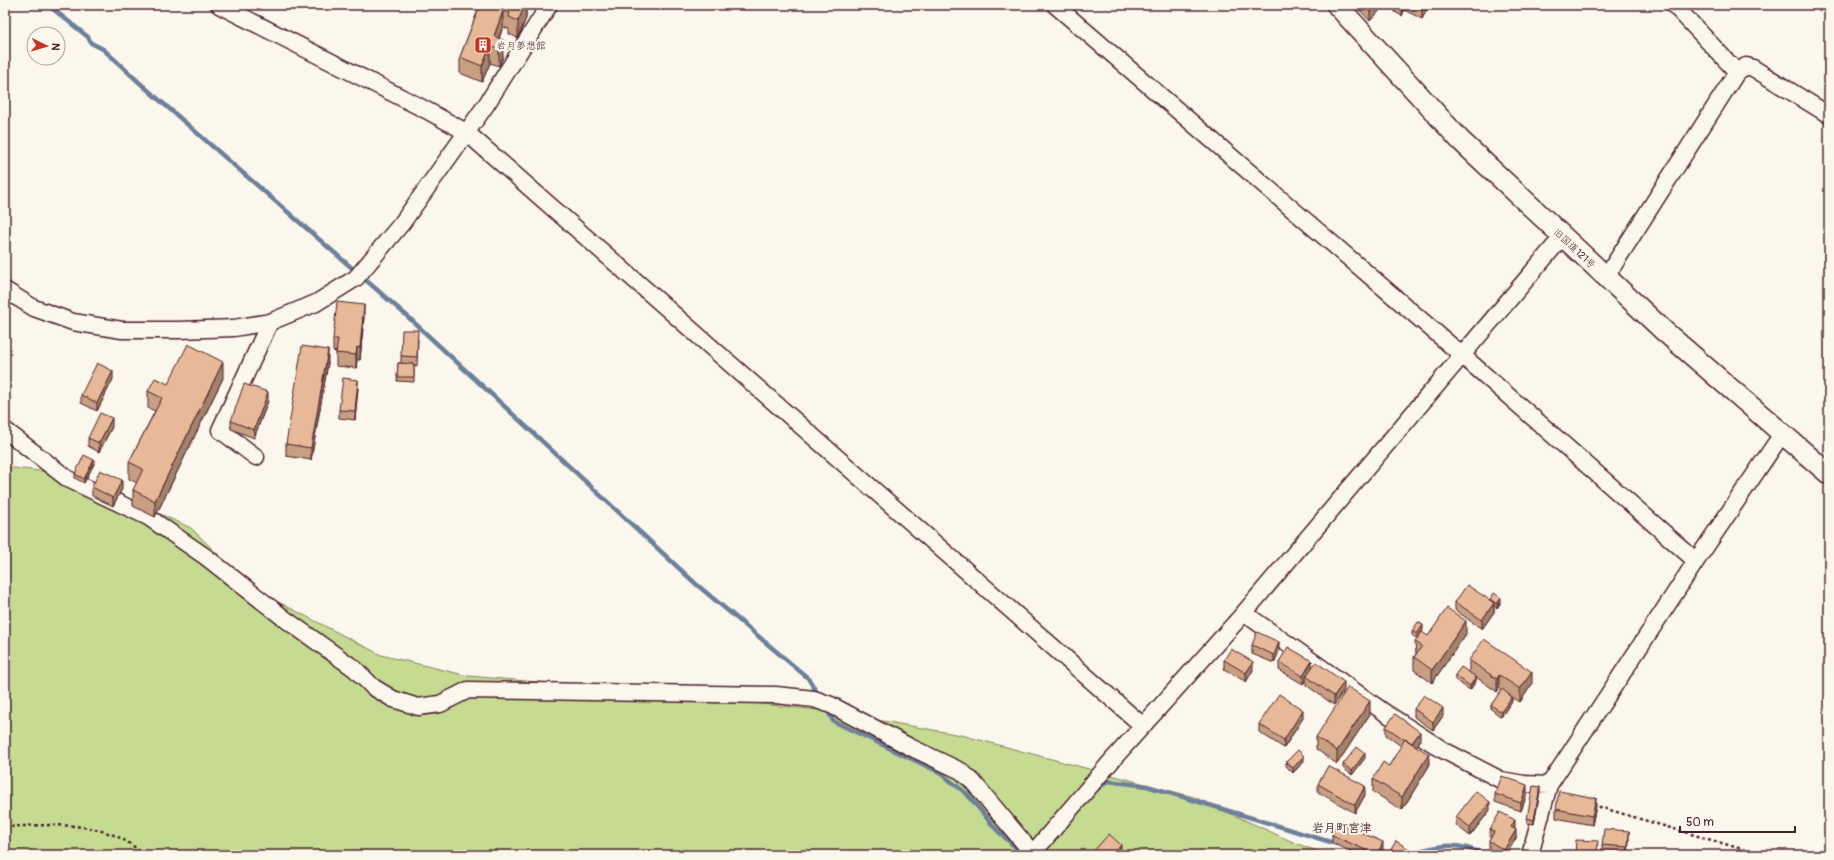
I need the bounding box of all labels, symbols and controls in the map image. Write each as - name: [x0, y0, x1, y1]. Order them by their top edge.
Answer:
- north arrow: [26, 26, 66, 66]
- building icon: 岩月夢想館: [473, 35, 493, 55]
- place label: 岩月夢想館: [496, 40, 546, 52]
- text: N: [49, 43, 62, 52]
- street label: 旧国道121号: [1551, 226, 1598, 271]
- scale bar: [1680, 808, 1795, 834]
- text: 50 m: [1686, 815, 1714, 830]
- district label: 岩月町宮津: [1312, 821, 1372, 836]

